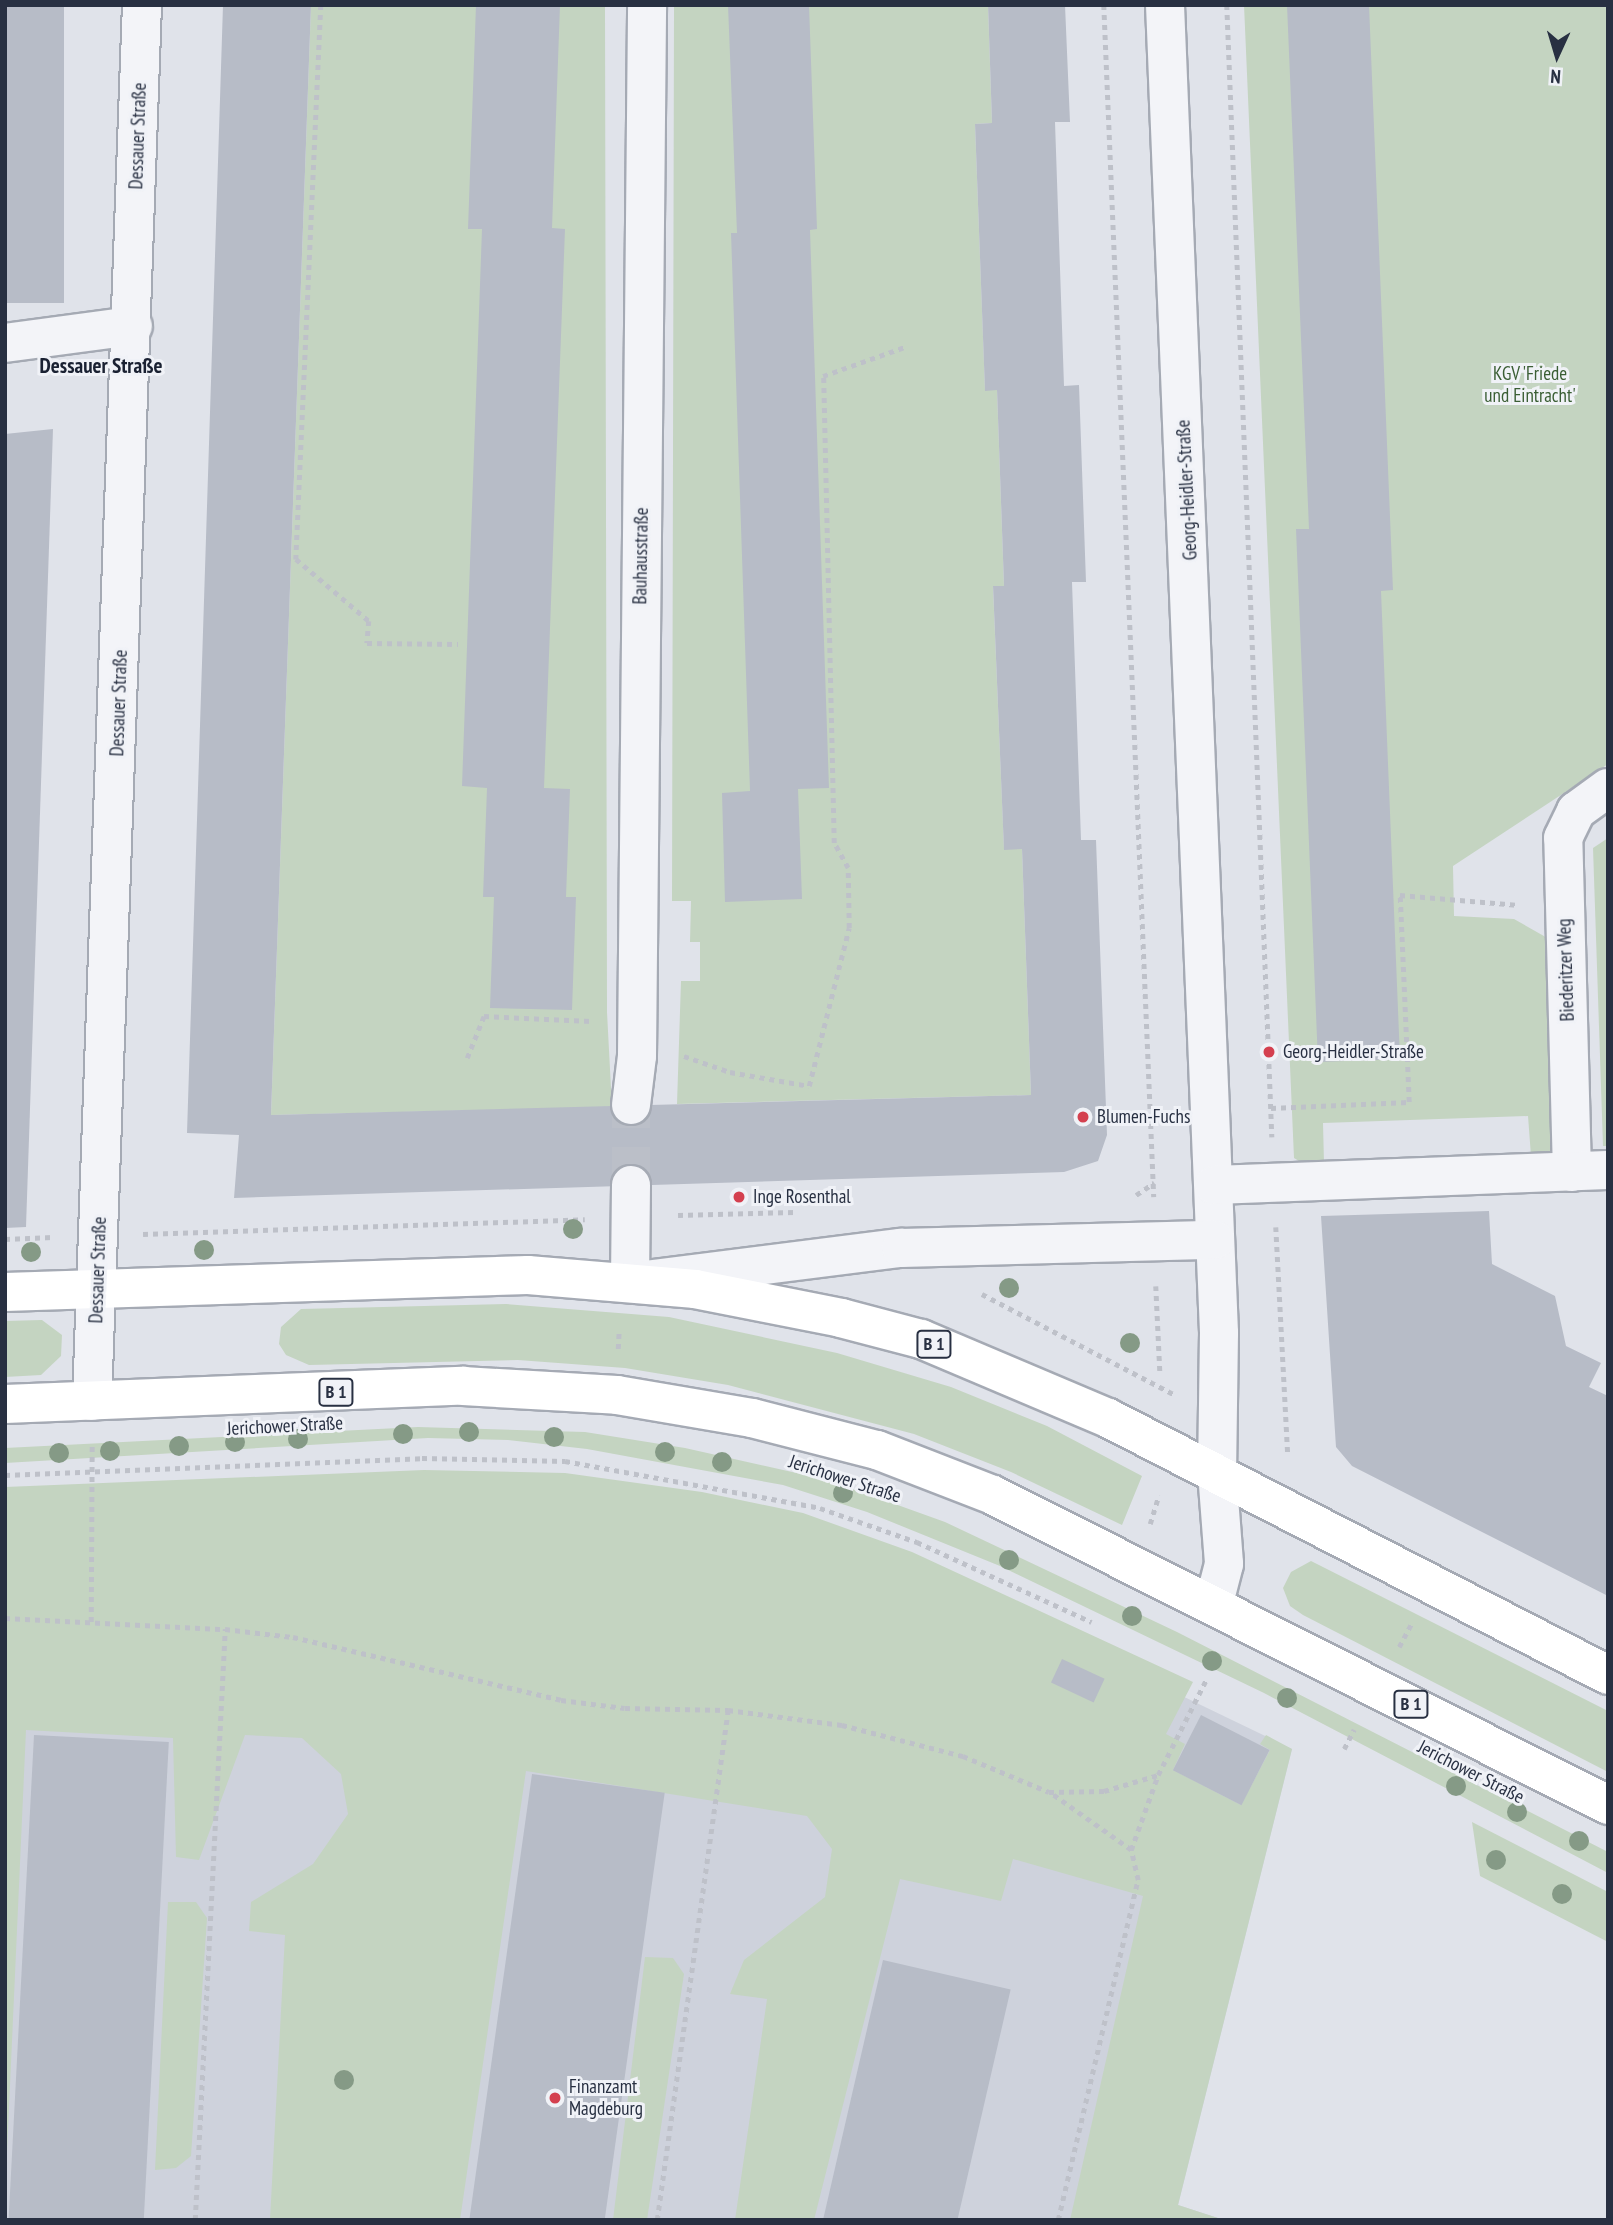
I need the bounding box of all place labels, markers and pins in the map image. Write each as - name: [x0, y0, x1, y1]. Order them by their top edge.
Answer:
- place label: Georg-Heidler-Straße: [1283, 1041, 1424, 1063]
- marker: Georg-Heidler-Straße: [1261, 1044, 1277, 1060]
- place label: Blumen-Fuchs: [1097, 1106, 1190, 1128]
- marker: Blumen-Fuchs: [1075, 1109, 1091, 1125]
- place label: Inge Rosenthal: [753, 1186, 851, 1208]
- marker: Inge Rosenthal: [731, 1189, 747, 1205]
- place label: Finanzamt Magdeburg: [569, 2076, 643, 2120]
- marker: Finanzamt Magdeburg: [547, 2090, 563, 2106]

